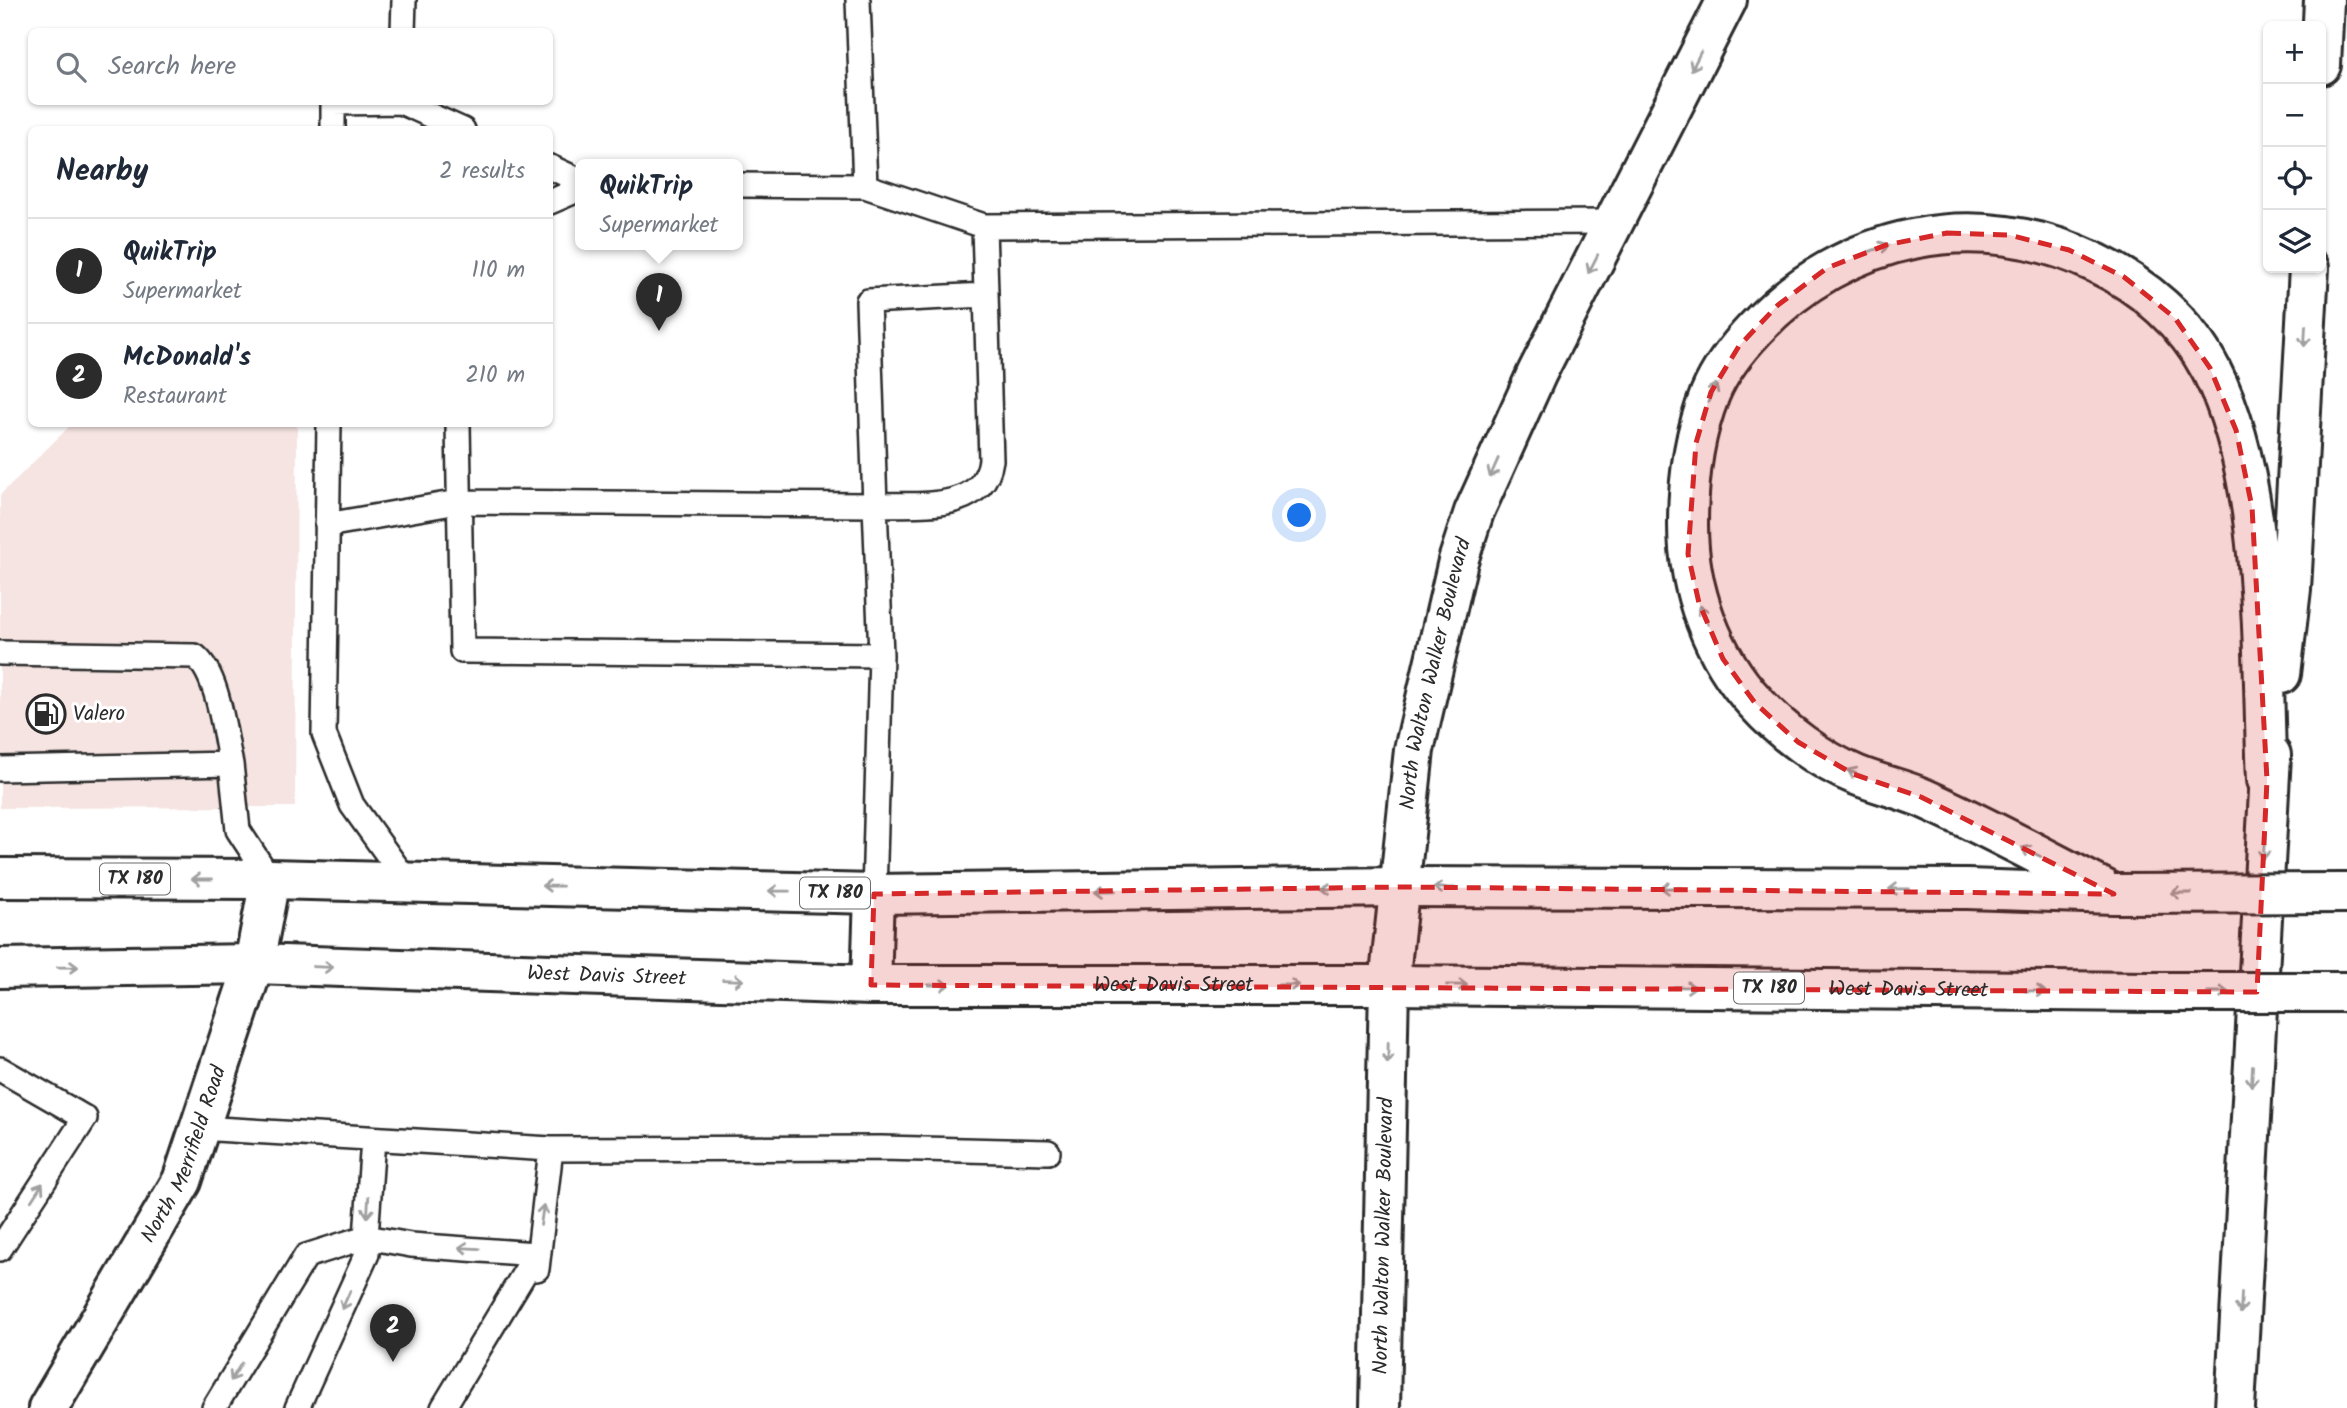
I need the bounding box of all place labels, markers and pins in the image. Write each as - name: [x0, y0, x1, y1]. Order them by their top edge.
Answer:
- pin: 1: [636, 273, 682, 331]
- fuel station icon: Valero: [25, 693, 67, 735]
- place label: Valero: [73, 698, 125, 731]
- pin: 2: [370, 1304, 416, 1362]

